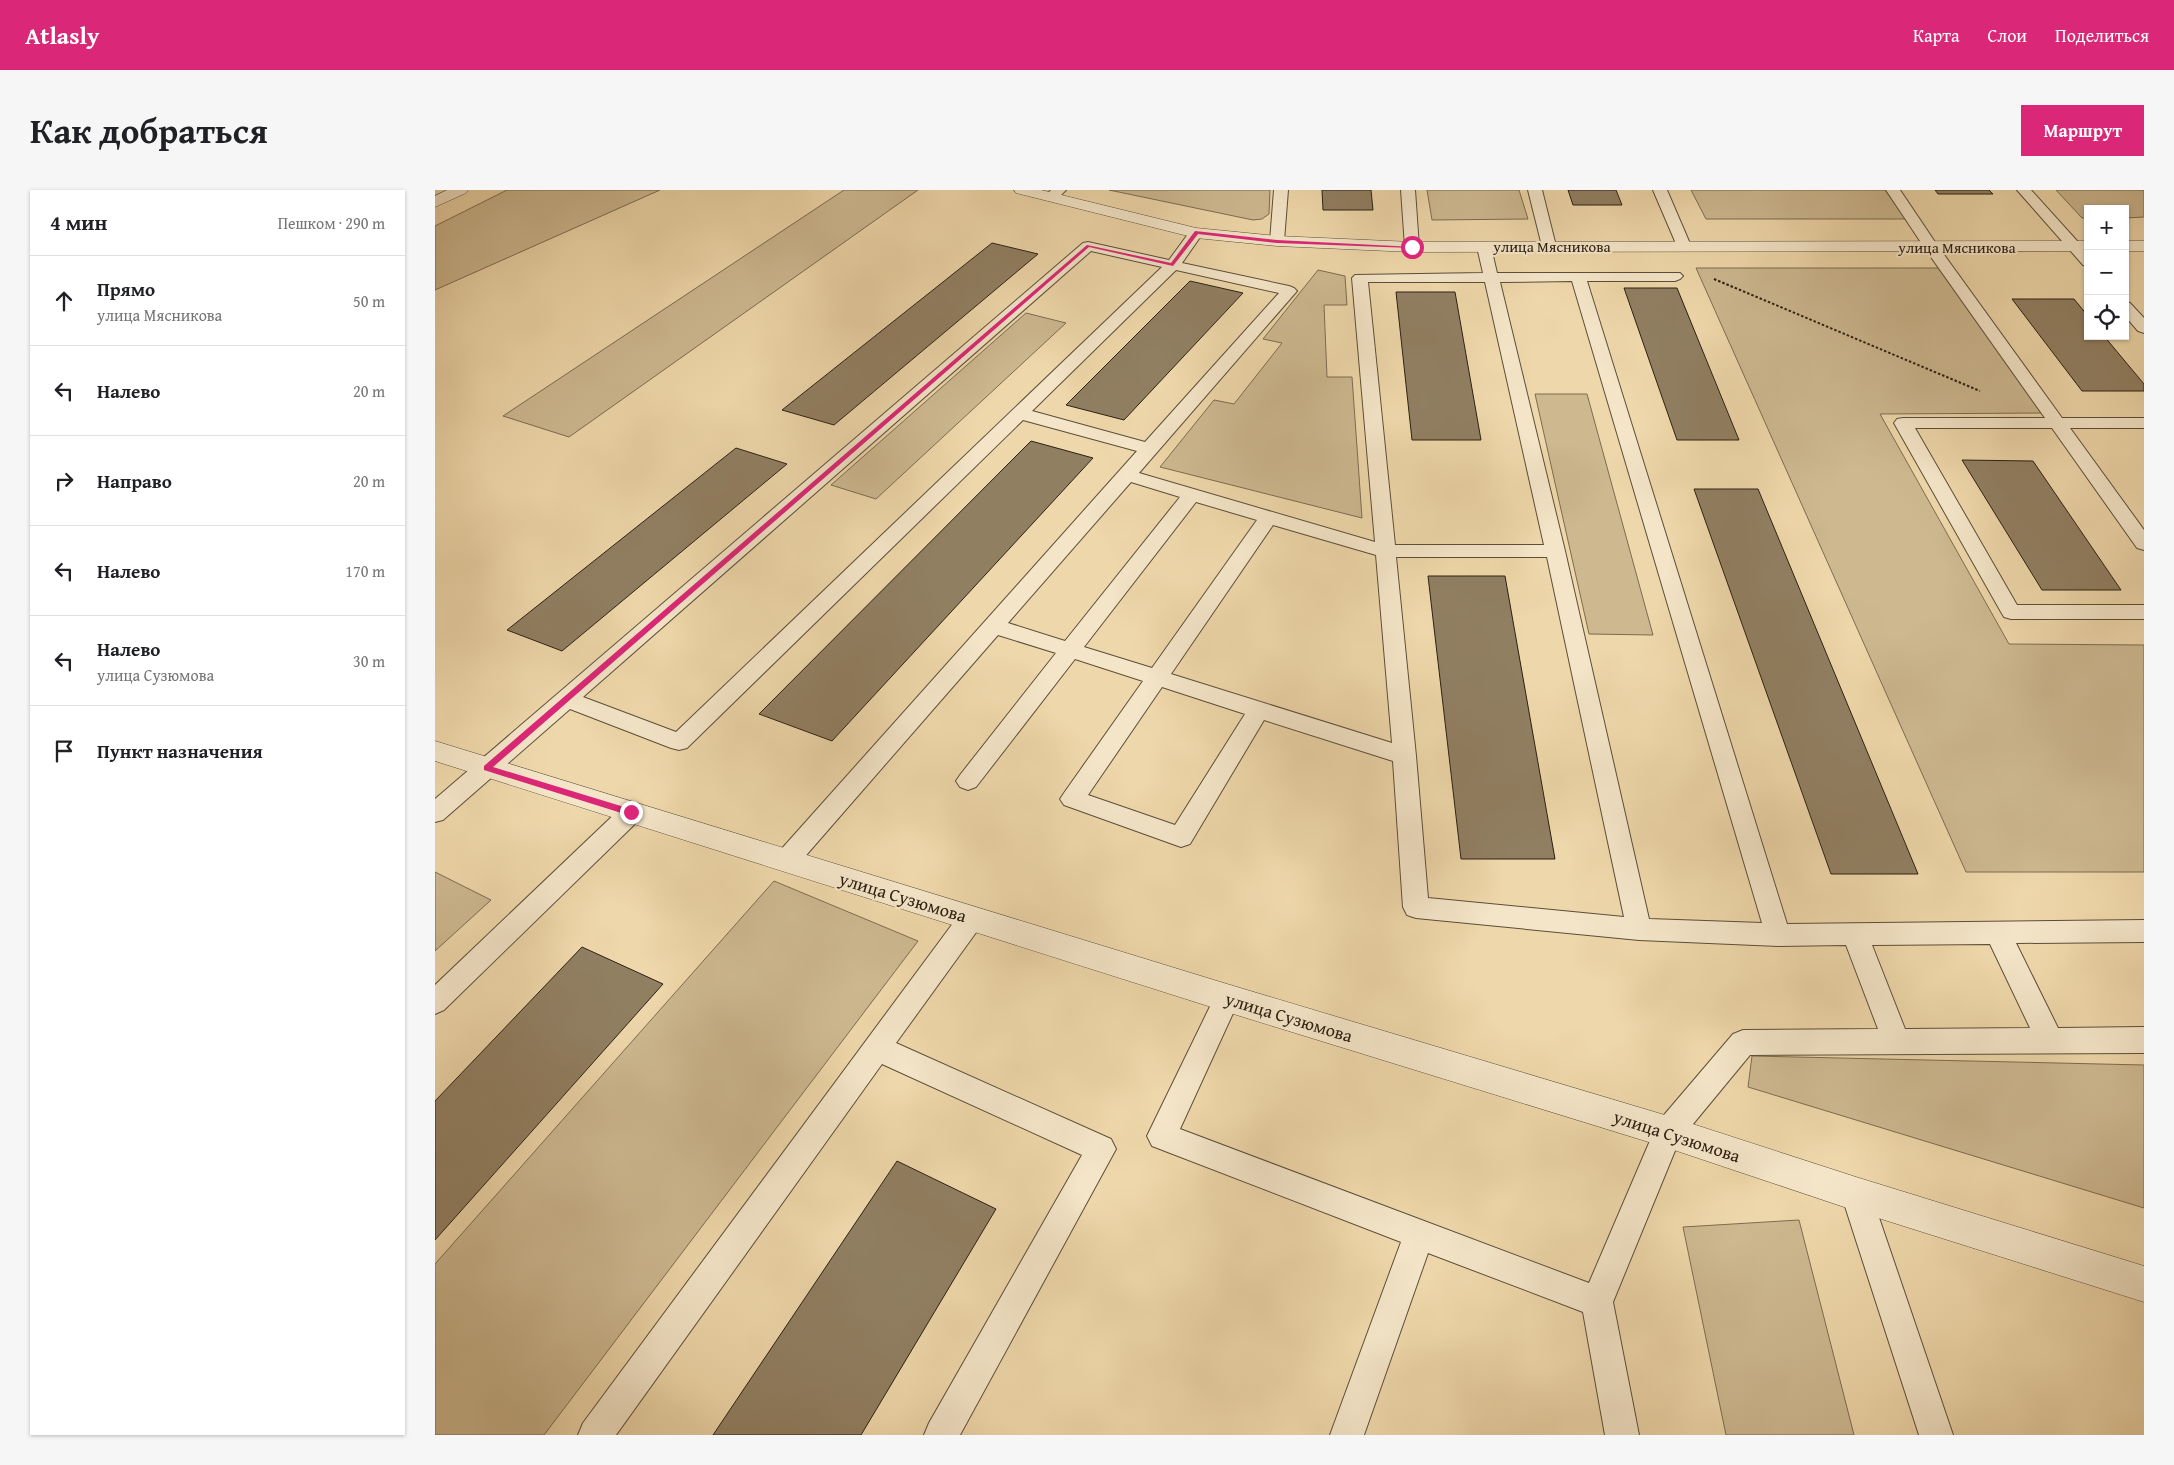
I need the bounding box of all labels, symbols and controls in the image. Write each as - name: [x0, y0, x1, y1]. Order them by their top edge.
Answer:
- text: Atlasly: [25, 18, 99, 53]
- text: Карта: [1913, 22, 1960, 49]
- text: Слои: [1988, 22, 2027, 49]
- text: Поделиться: [2055, 22, 2149, 49]
- text: Как добраться: [30, 105, 268, 156]
- button: Маршрут: [2021, 105, 2144, 156]
- map controls: [2084, 205, 2129, 340]
- button: +: [2084, 205, 2129, 250]
- text: 4 мин: [50, 207, 107, 238]
- text: Пешком · 290 m: [278, 211, 385, 235]
- route start: [1401, 236, 1424, 259]
- street label: улица Мясникова: [1492, 236, 1612, 257]
- street label: улица Мясникова: [1897, 237, 2017, 258]
- button: −: [2084, 250, 2129, 295]
- text: Прямо: [97, 275, 155, 303]
- icon: ahead: [50, 287, 78, 315]
- text: 50 m: [353, 289, 385, 313]
- button: locate: [2084, 295, 2129, 340]
- text: улица Мясникова: [97, 303, 222, 327]
- icon: left: [50, 377, 78, 405]
- text: Налево: [97, 377, 160, 405]
- text: 20 m: [353, 379, 385, 403]
- icon: right: [50, 467, 78, 495]
- text: Направо: [97, 467, 172, 495]
- text: 20 m: [353, 469, 385, 493]
- icon: left: [50, 557, 78, 585]
- text: Налево: [97, 557, 160, 585]
- text: 170 m: [345, 559, 385, 583]
- text: Налево: [97, 635, 160, 663]
- icon: left: [50, 647, 78, 675]
- text: 30 m: [353, 649, 385, 673]
- text: улица Сузюмова: [97, 663, 214, 687]
- icon: arrive: [50, 737, 78, 765]
- text: Пункт назначения: [97, 737, 263, 765]
- route end: [620, 801, 643, 824]
- street label: улица Сузюмова: [835, 865, 970, 929]
- street label: улица Сузюмова: [1221, 985, 1356, 1049]
- street label: улица Сузюмова: [1609, 1102, 1744, 1169]

